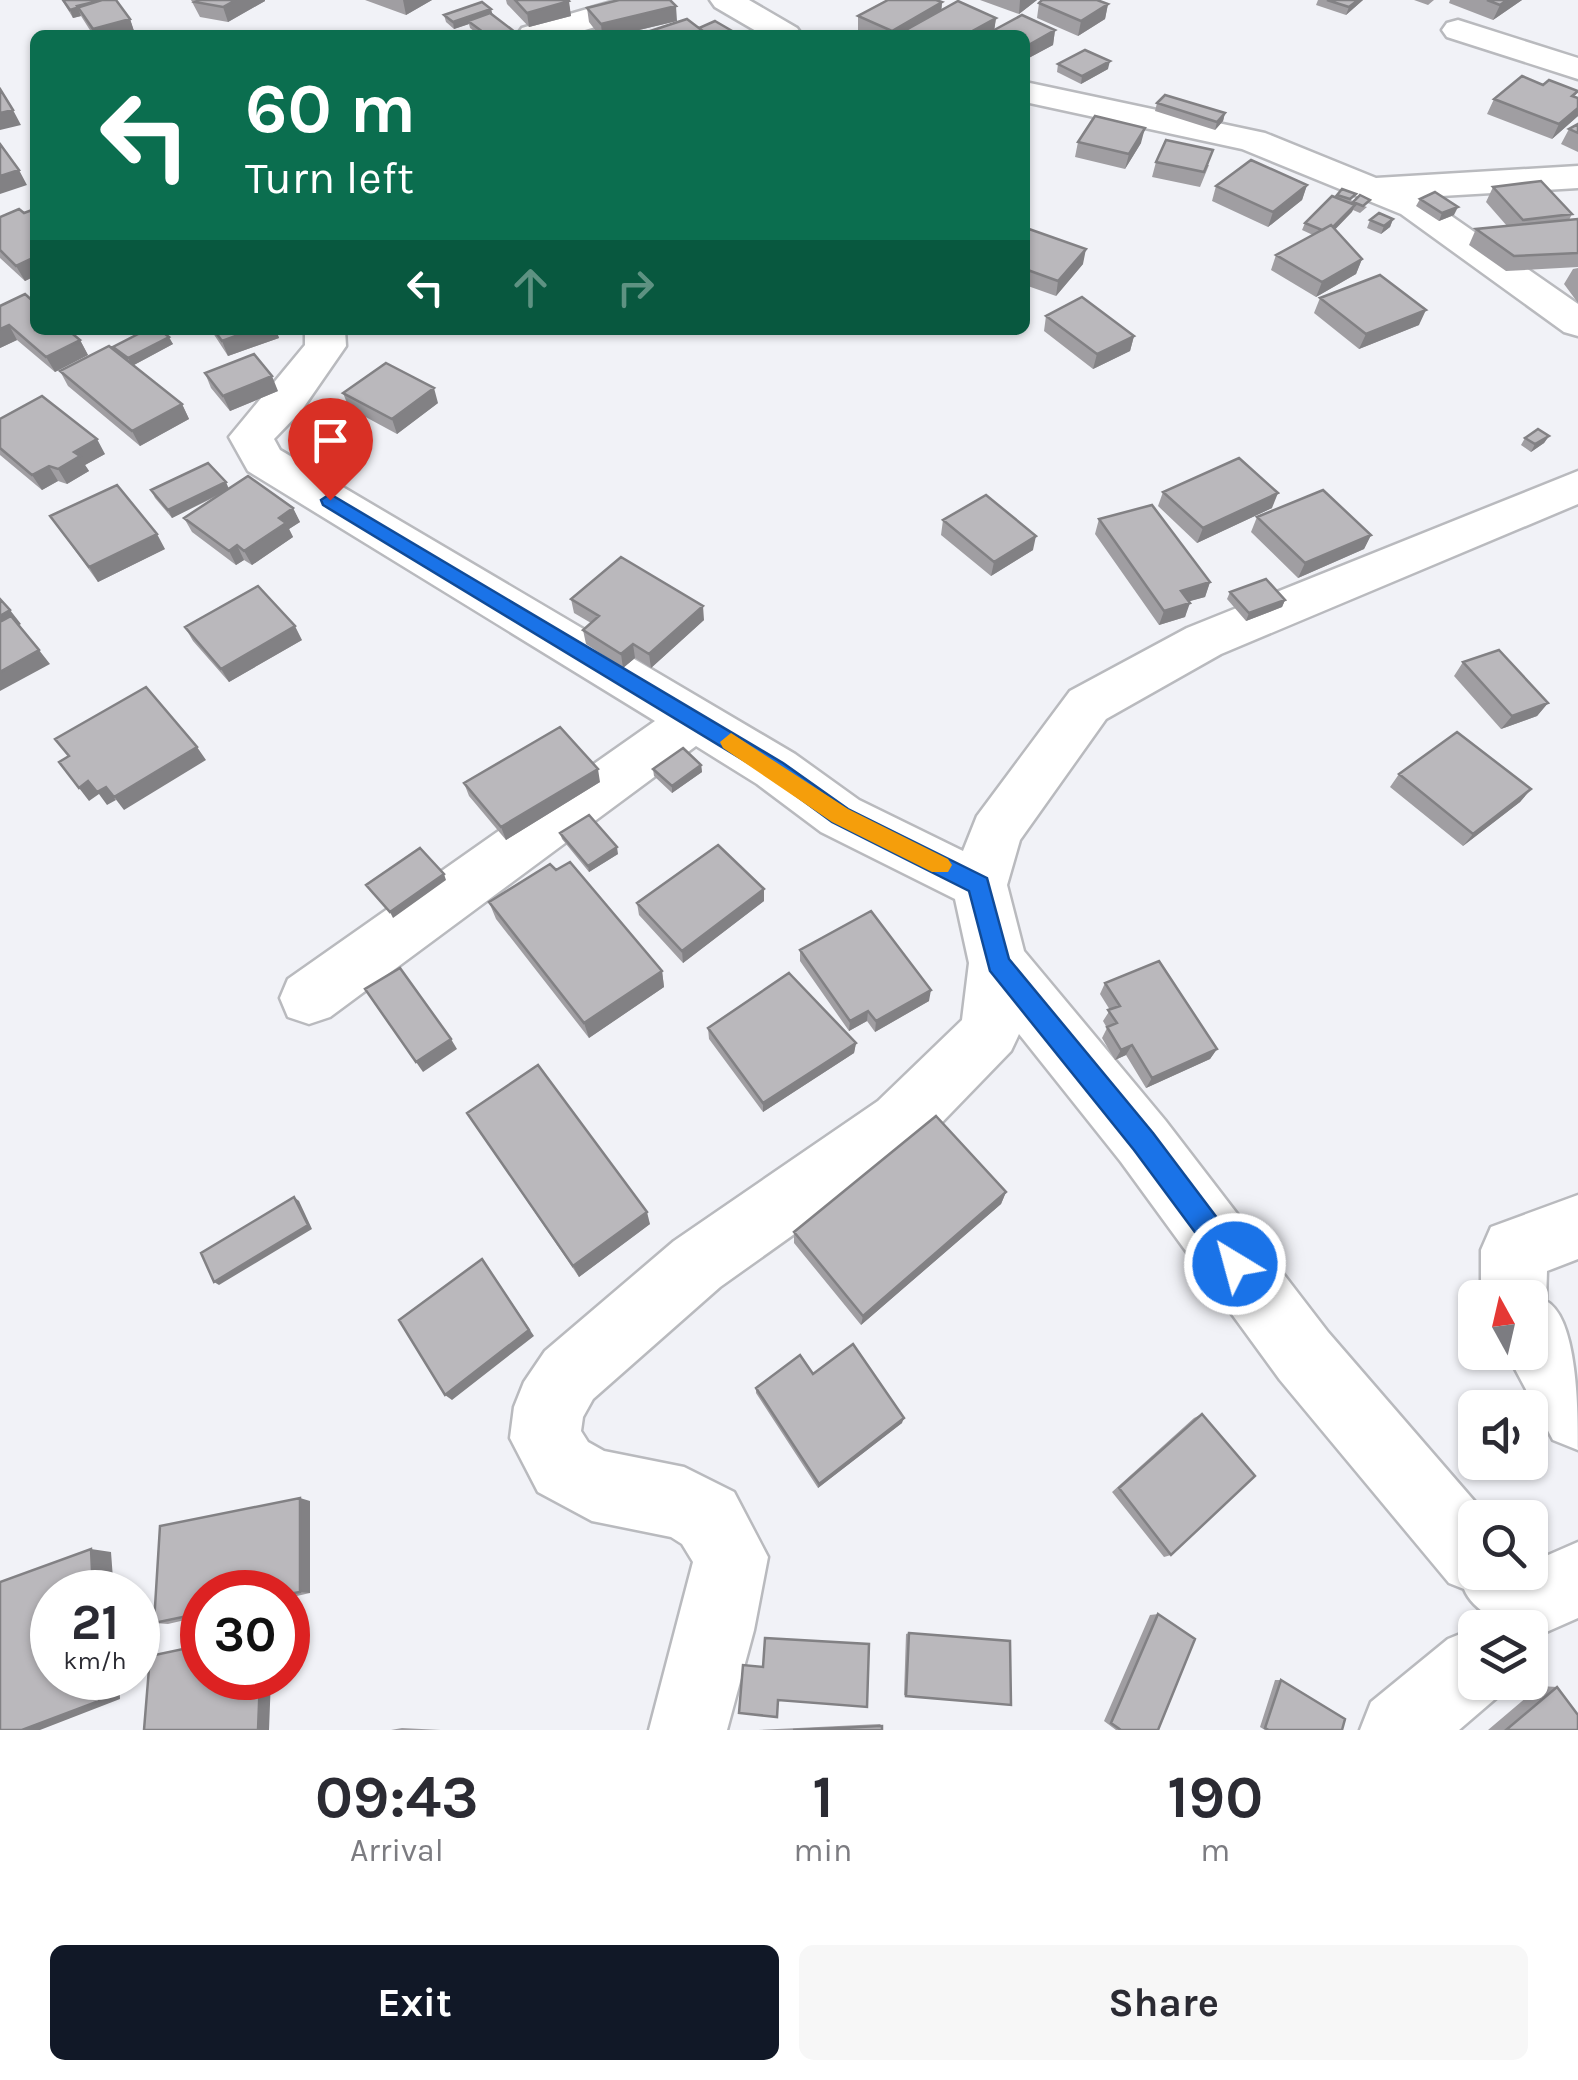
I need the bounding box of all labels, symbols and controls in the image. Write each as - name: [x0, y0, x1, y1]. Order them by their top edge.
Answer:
- text: 60 m: [245, 68, 416, 150]
- icon: left: [80, 70, 210, 200]
- text: Turn left: [245, 152, 414, 204]
- icon: left: [398, 260, 453, 315]
- icon: ahead: [503, 260, 558, 315]
- icon: right: [608, 260, 663, 315]
- pin: [288, 398, 373, 501]
- icon: arrive: [303, 413, 358, 468]
- position arrow: [1183, 1212, 1287, 1316]
- north arrow: [1458, 1280, 1548, 1370]
- map controls: [1458, 1280, 1548, 1700]
- button: sound: [1458, 1390, 1548, 1480]
- button: search: [1458, 1500, 1548, 1590]
- speed limit sign: 30: [180, 1570, 310, 1700]
- text: 21: [71, 1593, 119, 1652]
- button: layers: [1458, 1610, 1548, 1700]
- text: km/h: [63, 1646, 127, 1675]
- text: 09:43: [315, 1762, 479, 1832]
- text: 1: [812, 1762, 834, 1832]
- text: 190: [1167, 1762, 1263, 1832]
- text: Arrival: [350, 1832, 444, 1869]
- text: min: [794, 1832, 852, 1869]
- text: m: [1200, 1832, 1230, 1869]
- button: Exit: [50, 1945, 779, 2060]
- button: Share: [799, 1945, 1528, 2060]

